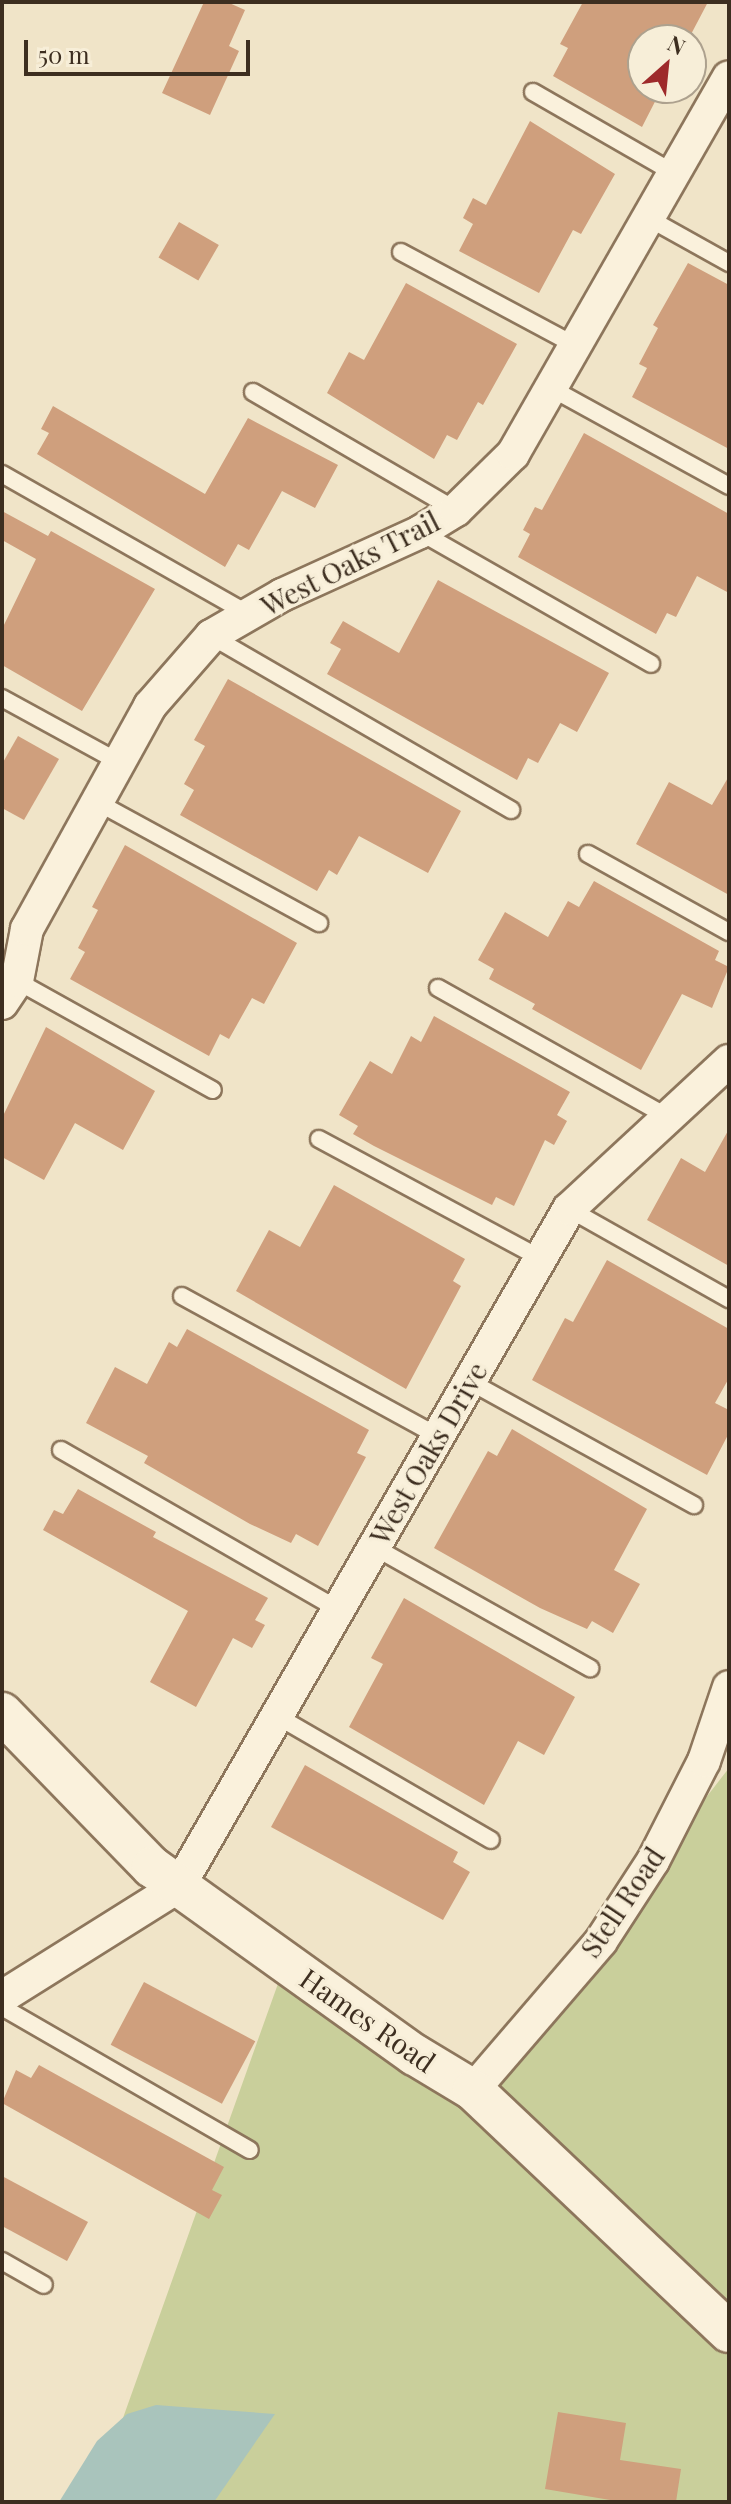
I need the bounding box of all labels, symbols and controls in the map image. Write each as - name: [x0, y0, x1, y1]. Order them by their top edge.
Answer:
- scale bar: [28, 24, 254, 74]
- north arrow: [627, 24, 707, 104]
- text: N: [663, 27, 691, 61]
- text: 50 m: [38, 38, 90, 70]
- street label: West Oaks Trail: [255, 503, 445, 623]
- street label: West Oaks Drive: [362, 1356, 494, 1550]
- street label: Stell Road: [573, 1840, 671, 1964]
- street label: Hames Road: [294, 1961, 442, 2079]

